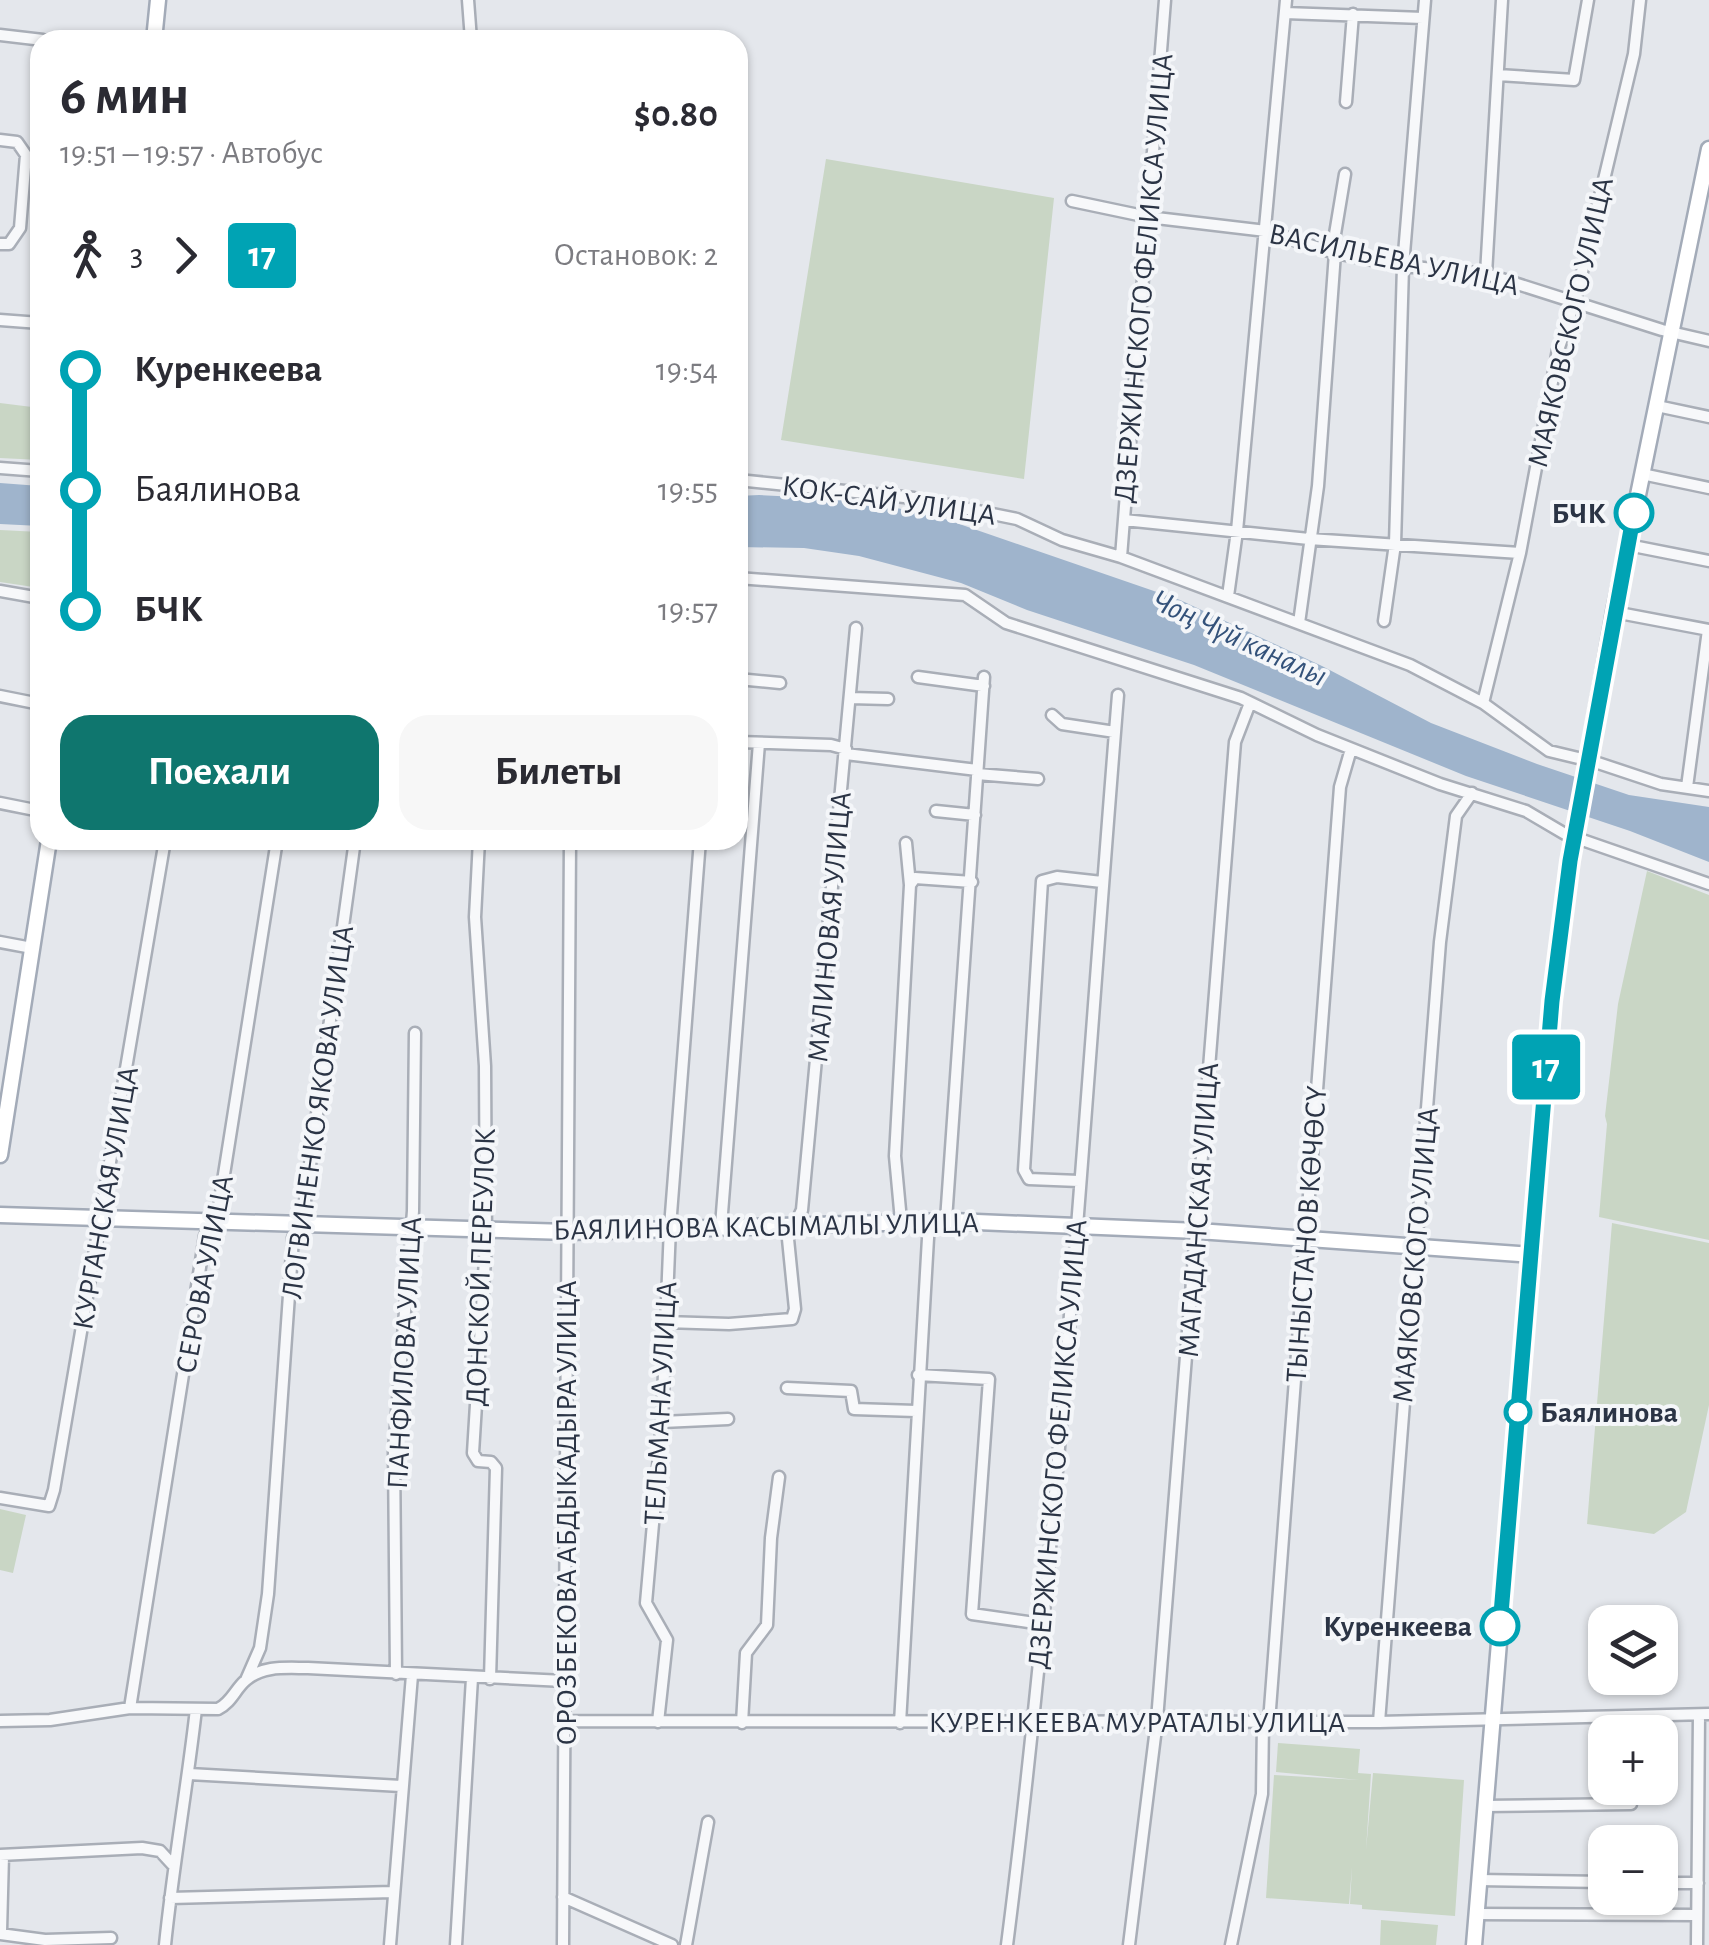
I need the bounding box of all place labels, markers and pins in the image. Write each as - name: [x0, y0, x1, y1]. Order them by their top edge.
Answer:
- marker: БЧК: [1615, 494, 1653, 532]
- place label: БЧК: [1551, 499, 1606, 529]
- place label: Баялинова: [1540, 1398, 1678, 1428]
- marker: Баялинова: [1505, 1399, 1531, 1425]
- marker: Куренкеева: [1481, 1607, 1519, 1645]
- place label: Куренкеева: [1323, 1612, 1472, 1642]

